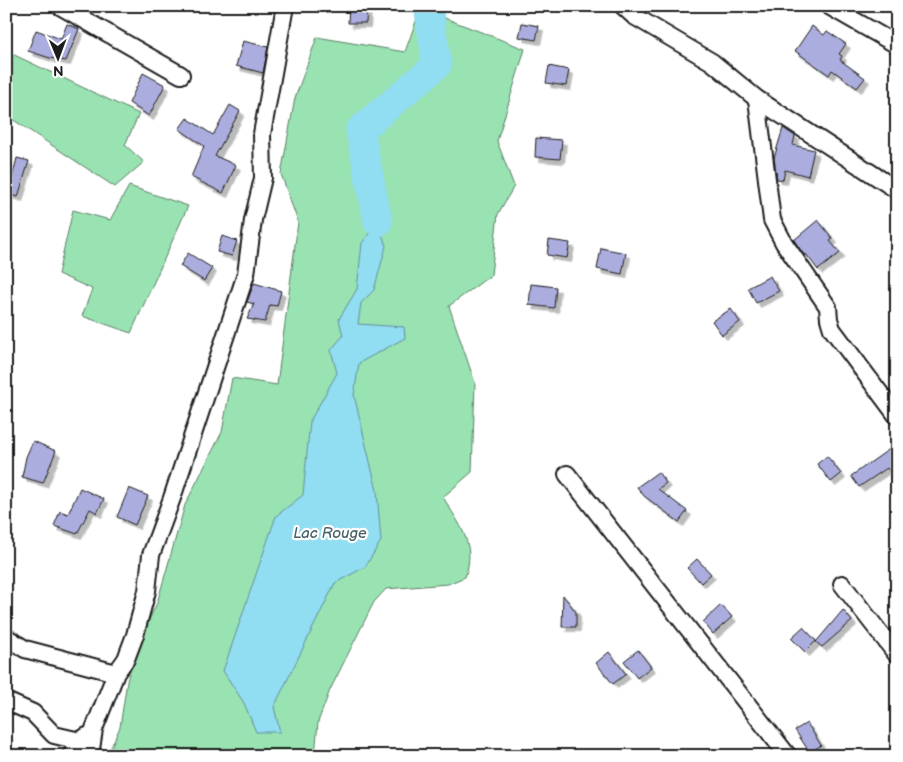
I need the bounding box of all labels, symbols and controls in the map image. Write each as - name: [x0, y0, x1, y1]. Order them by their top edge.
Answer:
- north arrow: [32, 32, 82, 82]
- text: N: [53, 62, 64, 79]
- water label: Lac Rouge: [293, 524, 367, 543]

